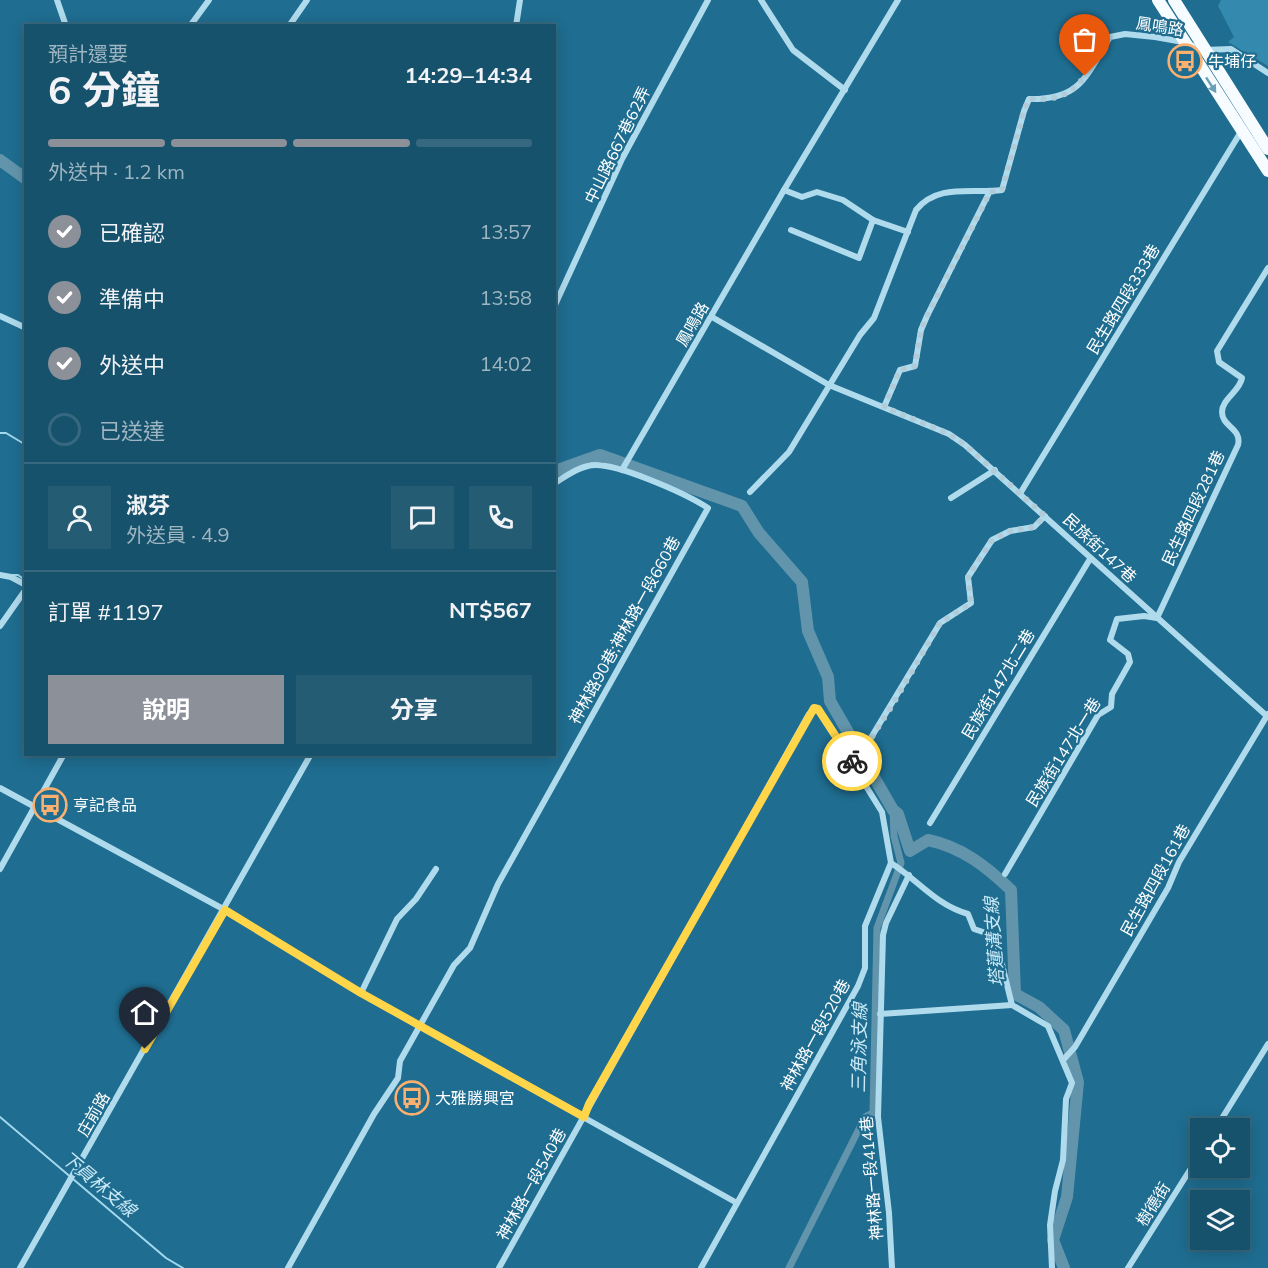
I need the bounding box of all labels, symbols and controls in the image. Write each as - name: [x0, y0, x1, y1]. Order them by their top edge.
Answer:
- street label: 鳳鳴路: [1135, 12, 1185, 40]
- pin: [1059, 14, 1110, 76]
- icon: bag: [1068, 23, 1101, 56]
- text: 預計還要: [48, 41, 128, 66]
- bus stop icon: 牛埔仔: [1167, 43, 1203, 79]
- place label: 牛埔仔: [1208, 51, 1256, 71]
- text: 14:29–14:34: [404, 61, 532, 89]
- text: 6 分鐘: [48, 65, 160, 114]
- one-way arrow: [1206, 77, 1217, 93]
- street label: 中山路667巷62弄: [580, 83, 654, 207]
- text: 外送中 · 1.2 km: [48, 159, 185, 184]
- icon: check: [48, 215, 81, 248]
- text: 已確認: [99, 219, 165, 247]
- text: 13:57: [479, 219, 532, 244]
- street label: 民生路四段333巷: [1082, 240, 1164, 358]
- icon: check: [48, 281, 81, 314]
- text: 準備中: [99, 285, 165, 313]
- text: 13:58: [479, 285, 532, 310]
- street label: 鳳鳴路: [671, 298, 713, 350]
- icon: check: [48, 347, 81, 380]
- text: 外送中: [99, 351, 165, 379]
- text: 14:02: [479, 351, 532, 376]
- text: 已送達: [99, 417, 165, 445]
- street label: 民生路四段281巷: [1158, 447, 1228, 569]
- button: person: [48, 486, 111, 549]
- button: chat: [391, 486, 454, 549]
- button: phone: [469, 486, 532, 549]
- text: 淑芬: [126, 491, 170, 519]
- street label: 民族街147巷: [1059, 509, 1141, 587]
- text: 外送員 · 4.9: [126, 522, 230, 547]
- street label: 神林路90巷;神林路一段660巷: [564, 533, 684, 727]
- text: NT$567: [449, 596, 532, 624]
- text: 訂單 #1197: [48, 598, 164, 626]
- street label: 民族街147北二巷: [957, 625, 1039, 743]
- button: 說明: [48, 675, 284, 744]
- button: 分享: [296, 675, 532, 744]
- street label: 民族街147北一巷: [1021, 694, 1105, 810]
- courier: [822, 731, 882, 791]
- icon: bike: [836, 745, 869, 778]
- bus stop icon: 亨記食品: [32, 787, 68, 823]
- place label: 亨記食品: [73, 795, 137, 815]
- street label: 民生路四段161巷: [1116, 821, 1194, 939]
- water label: 塔蓮溝支線: [979, 894, 1009, 988]
- street label: 神林路一段520巷: [776, 976, 854, 1094]
- pin: [119, 987, 170, 1049]
- icon: home: [128, 996, 161, 1029]
- water label: 三角泳支線: [847, 1001, 871, 1093]
- bus stop icon: 大雅勝興宮: [394, 1080, 430, 1116]
- street label: 庄前路: [72, 1088, 114, 1140]
- place label: 大雅勝興宮: [435, 1088, 515, 1108]
- street label: 神林路一段414巷: [856, 1115, 886, 1241]
- map controls: [1190, 1118, 1250, 1250]
- button: locate: [1190, 1118, 1250, 1178]
- street label: 神林路一段540巷: [492, 1125, 570, 1243]
- water label: 下員林支線: [57, 1146, 142, 1223]
- street label: 樹德街: [1132, 1178, 1174, 1230]
- button: layers: [1190, 1190, 1250, 1250]

